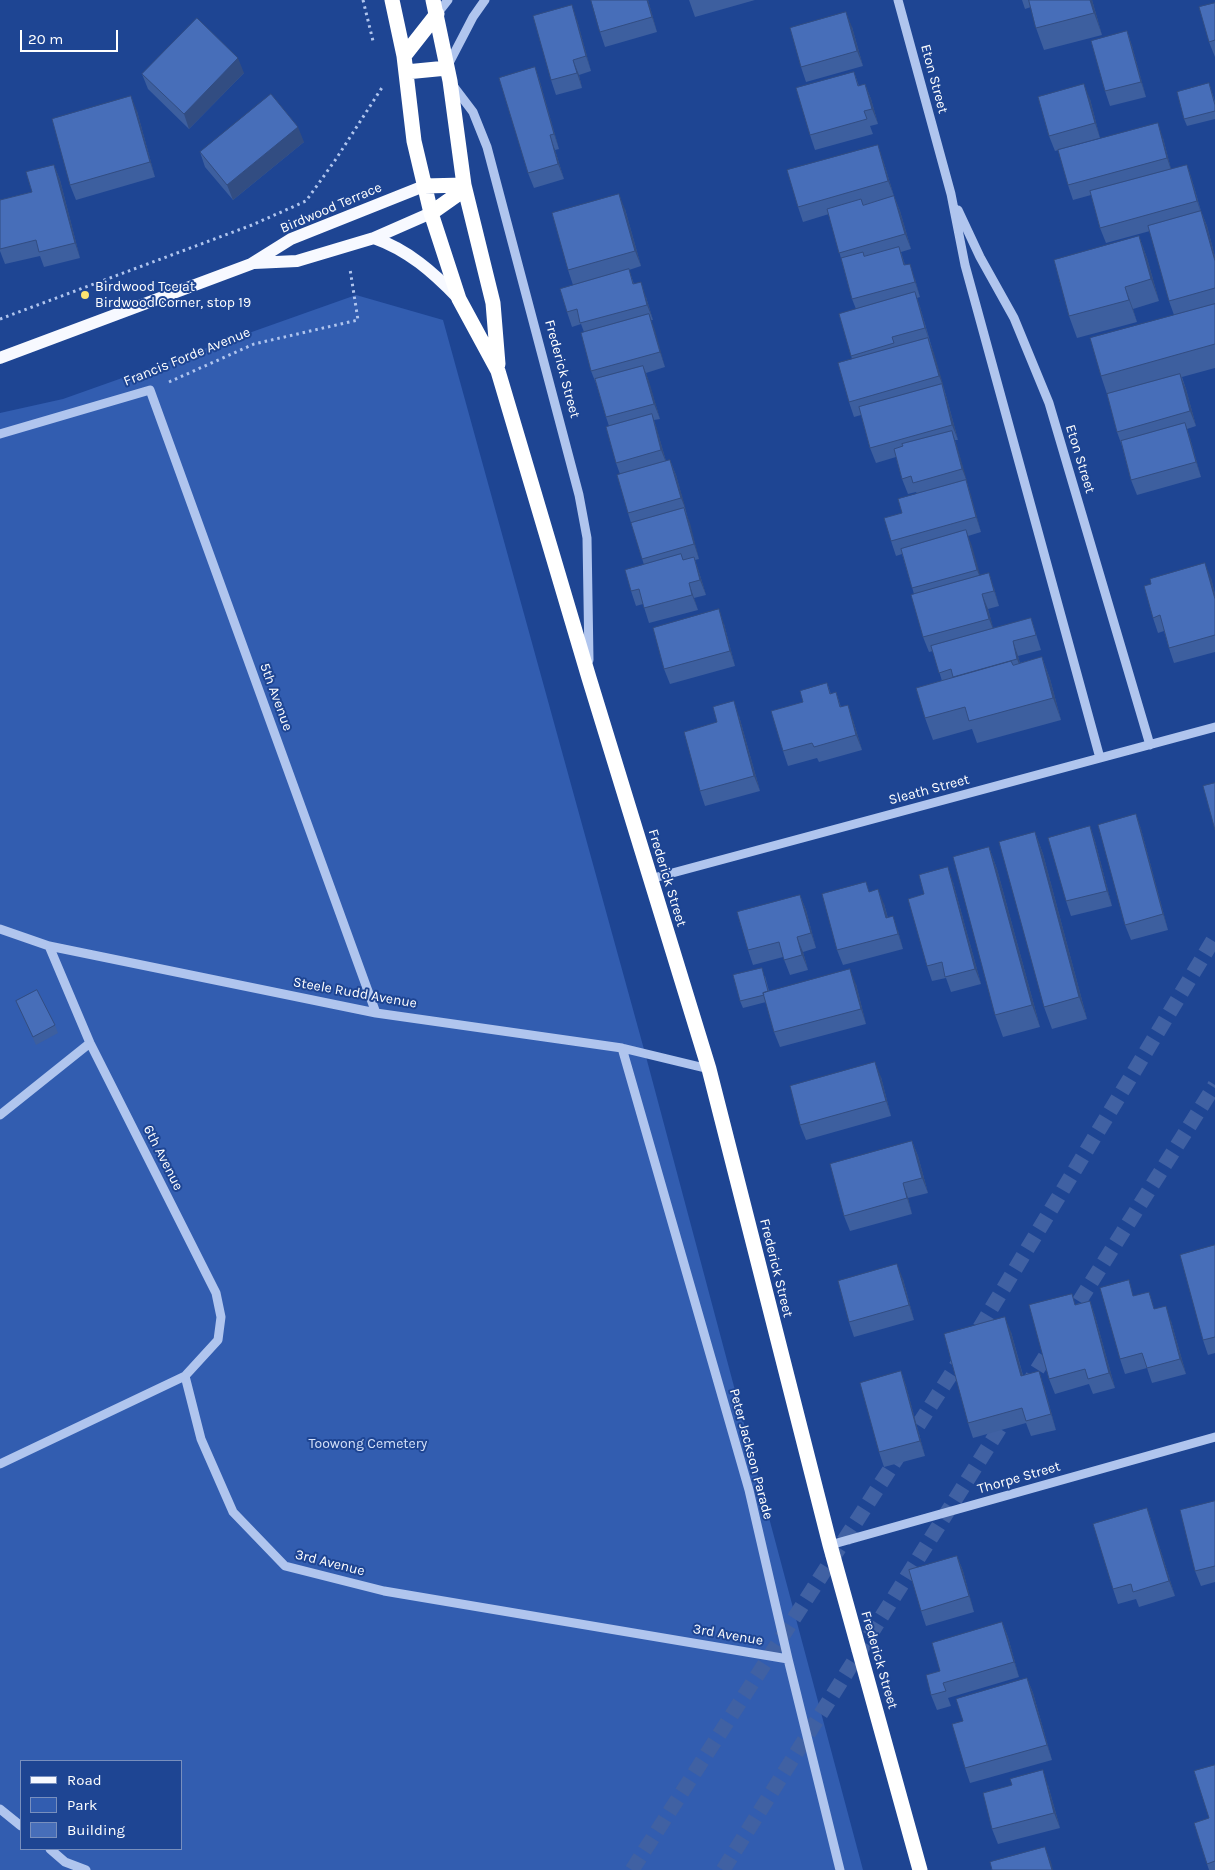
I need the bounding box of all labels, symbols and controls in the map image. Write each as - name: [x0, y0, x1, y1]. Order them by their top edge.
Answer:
- scale bar: [22, 20, 120, 52]
- text: 20 m: [28, 30, 63, 48]
- street label: Eton Street: [917, 43, 951, 115]
- street label: Birdwood Terrace: [278, 179, 384, 237]
- place label: Birdwood Tce at Birdwood Corner, stop 19: [95, 279, 251, 312]
- marker: Birdwood Tce at Birdwood Corner, stop 19: [79, 289, 91, 301]
- street label: Frederick Street: [541, 318, 583, 420]
- street label: Francis Forde Avenue: [121, 324, 253, 390]
- street label: Eton Street: [1062, 423, 1098, 495]
- street label: 5th Avenue: [256, 661, 296, 733]
- street label: Sleath Street: [887, 771, 971, 809]
- street label: Frederick Street: [644, 827, 690, 929]
- street label: Steele Rudd Avenue: [292, 974, 418, 1012]
- street label: 6th Avenue: [139, 1122, 187, 1194]
- street label: Frederick Street: [756, 1217, 796, 1319]
- street label: Peter Jackson Parade: [725, 1387, 777, 1521]
- park label: Toowong Cemetery: [309, 1436, 427, 1452]
- street label: Thorpe Street: [976, 1458, 1062, 1498]
- street label: 3rd Avenue: [294, 1546, 366, 1580]
- street label: Frederick Street: [857, 1609, 901, 1711]
- street label: 3rd Avenue: [692, 1621, 764, 1649]
- legend: [20, 1760, 182, 1850]
- text: Road: [67, 1771, 102, 1789]
- text: Park: [67, 1796, 97, 1814]
- text: Building: [67, 1821, 125, 1839]

